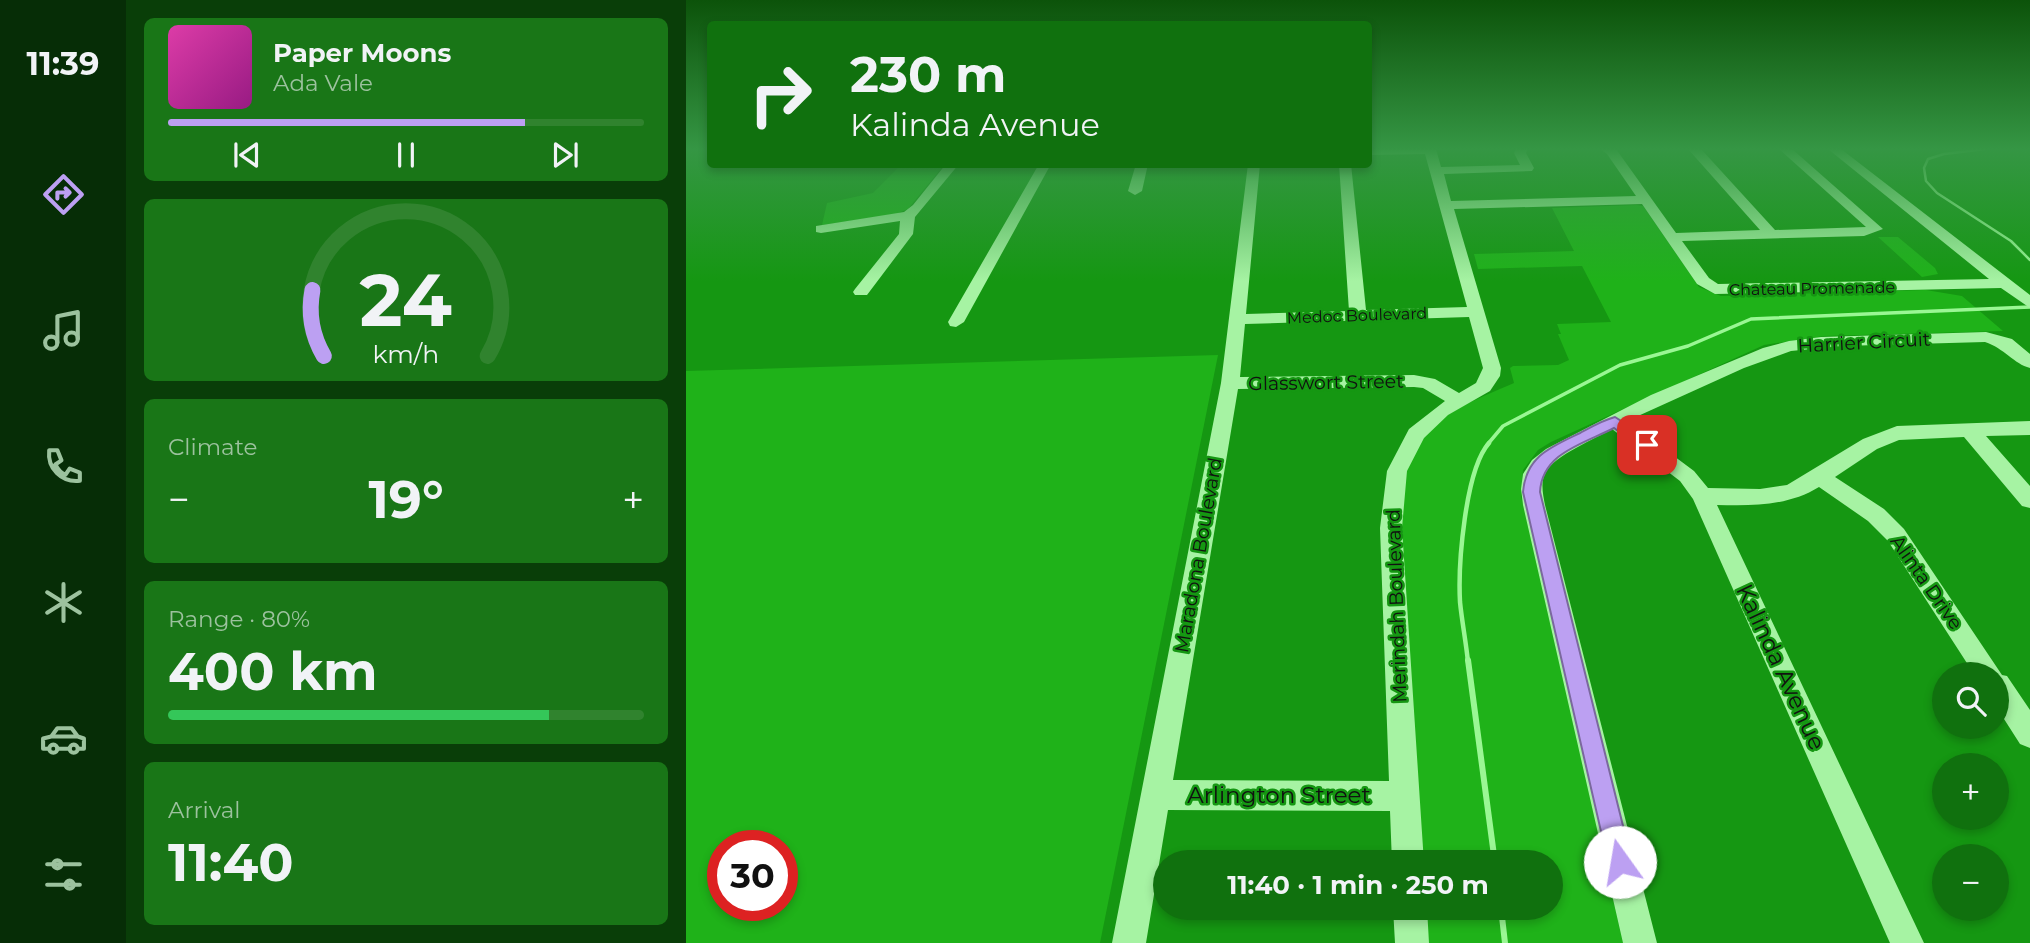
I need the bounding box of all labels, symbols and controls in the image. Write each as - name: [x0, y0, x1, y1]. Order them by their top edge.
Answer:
- text: Paper Moons: [273, 37, 451, 69]
- text: 11:39: [27, 44, 99, 83]
- text: 230 m: [850, 45, 1006, 104]
- icon: right: [735, 49, 826, 140]
- text: Ada Vale: [273, 69, 373, 97]
- text: Kalinda Avenue: [850, 105, 1100, 144]
- icon: previous: [228, 136, 266, 174]
- icon: pause: [387, 136, 425, 174]
- icon: next: [546, 136, 584, 174]
- icon: directions: [39, 170, 88, 219]
- text: 24: [360, 257, 452, 345]
- street label: Chateau Promenade: [1729, 278, 1895, 299]
- street label: Medoc Boulevard: [1286, 304, 1428, 327]
- icon: music: [39, 306, 88, 355]
- street label: Harrier Circuit: [1797, 328, 1931, 357]
- text: km/h: [373, 339, 439, 369]
- street label: Glasswort Street: [1248, 370, 1404, 395]
- pin: [1617, 415, 1677, 475]
- icon: arrive: [1628, 426, 1666, 464]
- text: Climate: [168, 433, 257, 461]
- icon: phone: [39, 442, 88, 491]
- street label: Maradona Boulevard: [1170, 456, 1227, 655]
- text: 19°: [368, 468, 444, 531]
- text: −: [168, 476, 190, 523]
- text: +: [622, 476, 644, 523]
- street label: Merindah Boulevard: [1382, 509, 1411, 703]
- street label: Alinta Drive: [1886, 531, 1968, 634]
- icon: climate: [39, 578, 88, 627]
- street label: Kalinda Avenue: [1730, 580, 1832, 754]
- text: Range · 80%: [168, 605, 310, 633]
- text: 400 km: [168, 640, 378, 703]
- map controls: [1932, 662, 2009, 921]
- button: search: [1932, 662, 2009, 739]
- icon: car: [39, 714, 88, 763]
- button: +: [1932, 753, 2009, 830]
- street label: Arlington Street: [1187, 781, 1371, 809]
- text: Arrival: [168, 796, 241, 824]
- position arrow: [1583, 825, 1657, 899]
- speed limit sign: 30: [707, 830, 798, 921]
- text: 11:40: [168, 831, 294, 894]
- button: −: [1932, 844, 2009, 921]
- icon: filters: [39, 850, 88, 899]
- text: 11:40 · 1 min · 250 m: [1227, 869, 1489, 901]

